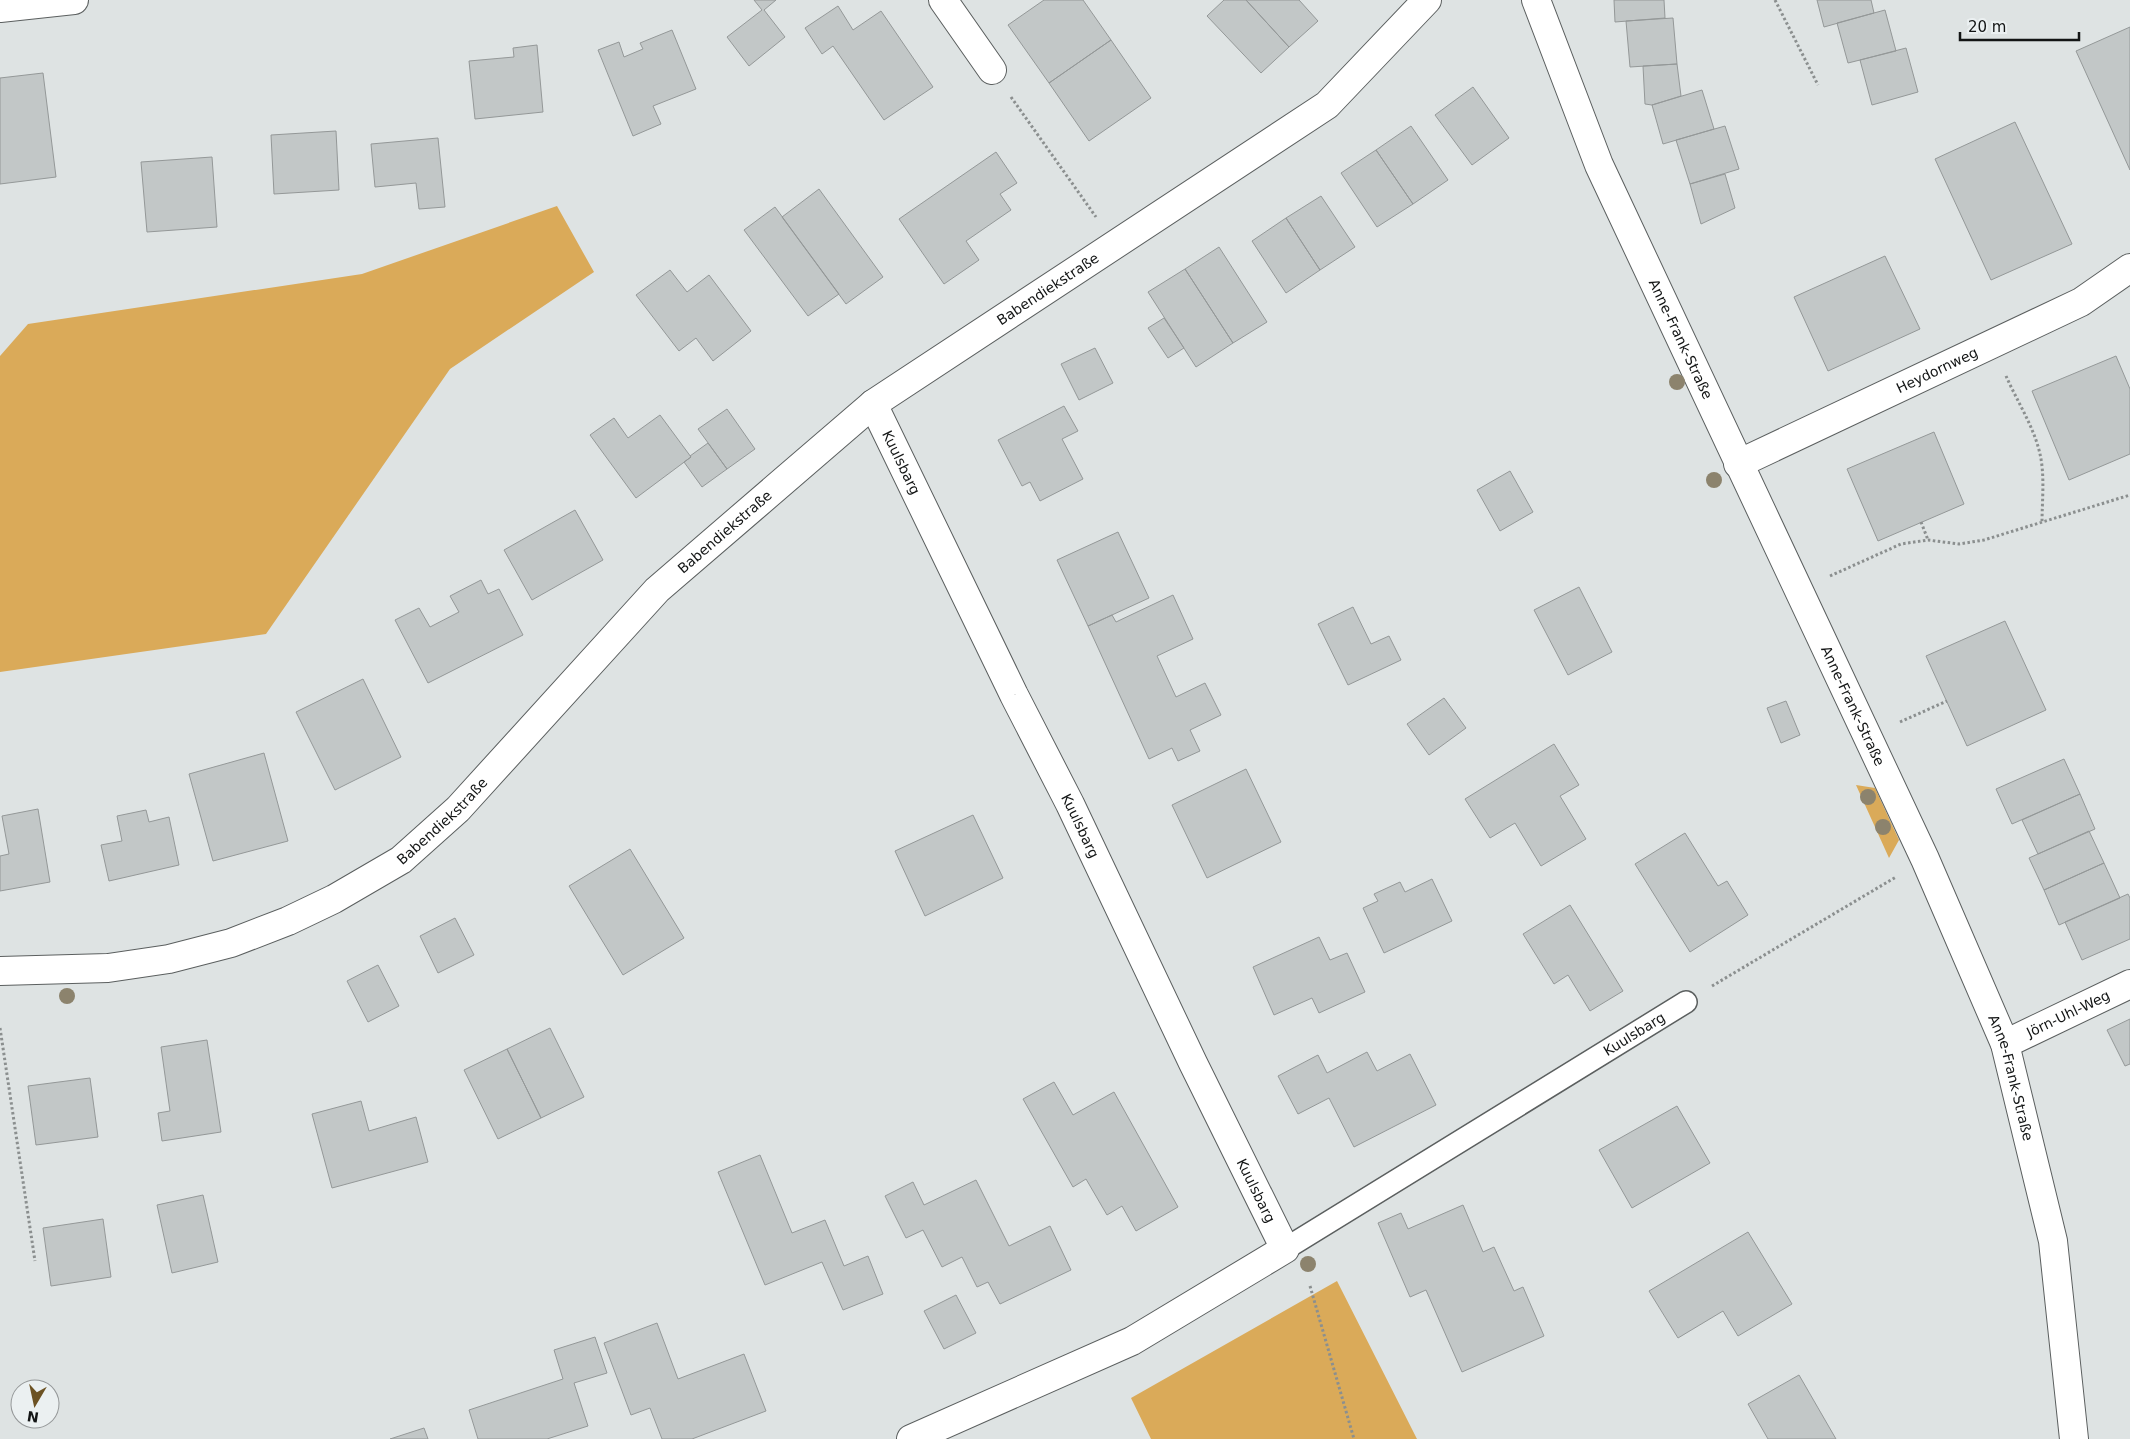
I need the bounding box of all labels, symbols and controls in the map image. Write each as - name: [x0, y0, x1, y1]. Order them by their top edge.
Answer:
- scale bar: [1960, 10, 2079, 42]
- text: 20 m: [1968, 18, 2006, 36]
- street label: Babendiekstraße: [994, 250, 1102, 328]
- street label: Anne-Frank-Straße: [1646, 277, 1716, 402]
- street label: Heydornweg: [1894, 344, 1980, 396]
- street label: Kuulsbarg: [879, 428, 924, 497]
- street label: Babendiekstraße: [674, 487, 775, 577]
- street label: Anne-Frank-Straße: [1818, 643, 1888, 768]
- street label: Babendiekstraße: [394, 774, 491, 868]
- street label: Kuulsbarg: [1058, 791, 1102, 861]
- street label: Jörn-Uhl-Weg: [2023, 987, 2112, 1041]
- street label: Kuulsbarg: [1600, 1009, 1668, 1059]
- street label: Anne-Frank-Straße: [1985, 1012, 2036, 1142]
- street label: Kuulsbarg: [1234, 1156, 1279, 1225]
- north arrow: [10, 1379, 60, 1429]
- text: N: [26, 1408, 40, 1426]

